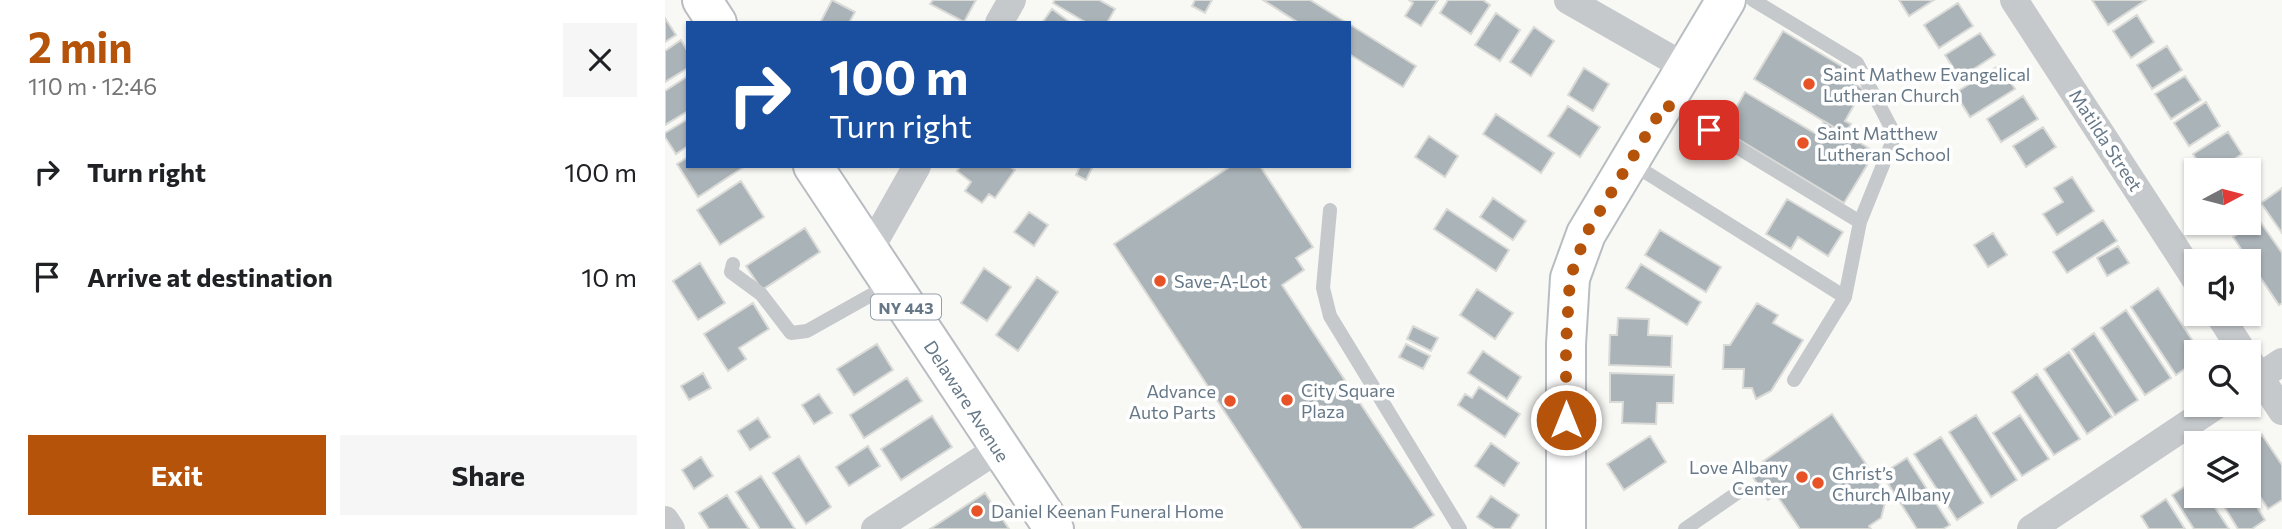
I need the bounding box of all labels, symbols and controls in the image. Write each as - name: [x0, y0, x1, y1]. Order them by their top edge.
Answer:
- text: 2 min: [28, 20, 133, 72]
- button: close: [563, 23, 637, 97]
- text: 100 m: [829, 45, 968, 105]
- icon: right: [714, 49, 805, 140]
- place label: Saint Mathew Evangelical Lutheran Church: [1823, 63, 2030, 106]
- text: 110 m · 12:46: [28, 72, 157, 100]
- marker: Saint Mathew Evangelical Lutheran Church: [1801, 76, 1817, 92]
- street label: Matilda Street: [2065, 85, 2147, 195]
- pin: [1679, 100, 1739, 160]
- text: Turn right: [829, 105, 972, 145]
- icon: arrive: [1690, 111, 1728, 149]
- place label: Saint Matthew Lutheran School: [1817, 122, 1951, 165]
- marker: Saint Matthew Lutheran School: [1795, 135, 1811, 151]
- icon: right: [28, 153, 66, 191]
- text: Turn right: [87, 156, 206, 187]
- text: 100 m: [564, 156, 637, 187]
- north arrow: [2184, 158, 2261, 234]
- map controls: [2184, 158, 2261, 508]
- button: sound: [2184, 249, 2261, 326]
- icon: arrive: [28, 258, 66, 296]
- text: Arrive at destination: [87, 261, 333, 292]
- text: 10 m: [581, 261, 637, 292]
- place label: Save-A-Lot: [1174, 270, 1267, 292]
- marker: Save-A-Lot: [1152, 273, 1168, 289]
- road number: NY 443: [871, 294, 941, 320]
- street label: Delaware Avenue: [920, 336, 1014, 466]
- button: search: [2184, 340, 2261, 417]
- place label: City Square Plaza: [1301, 379, 1395, 422]
- place label: Advance Auto Parts: [1129, 380, 1216, 423]
- position arrow: [1529, 383, 1603, 457]
- marker: City Square Plaza: [1279, 392, 1295, 408]
- marker: Advance Auto Parts: [1222, 393, 1238, 409]
- button: layers: [2184, 431, 2261, 508]
- button: Exit: [28, 435, 326, 515]
- button: Share: [340, 435, 637, 515]
- place label: Love Albany Center: [1689, 456, 1788, 499]
- place label: Christ’s Church Albany: [1832, 462, 1951, 505]
- marker: Love Albany Center: [1794, 469, 1810, 485]
- marker: Christ’s Church Albany: [1810, 475, 1826, 491]
- place label: Daniel Keenan Funeral Home: [991, 500, 1224, 522]
- marker: Daniel Keenan Funeral Home: [969, 503, 985, 519]

